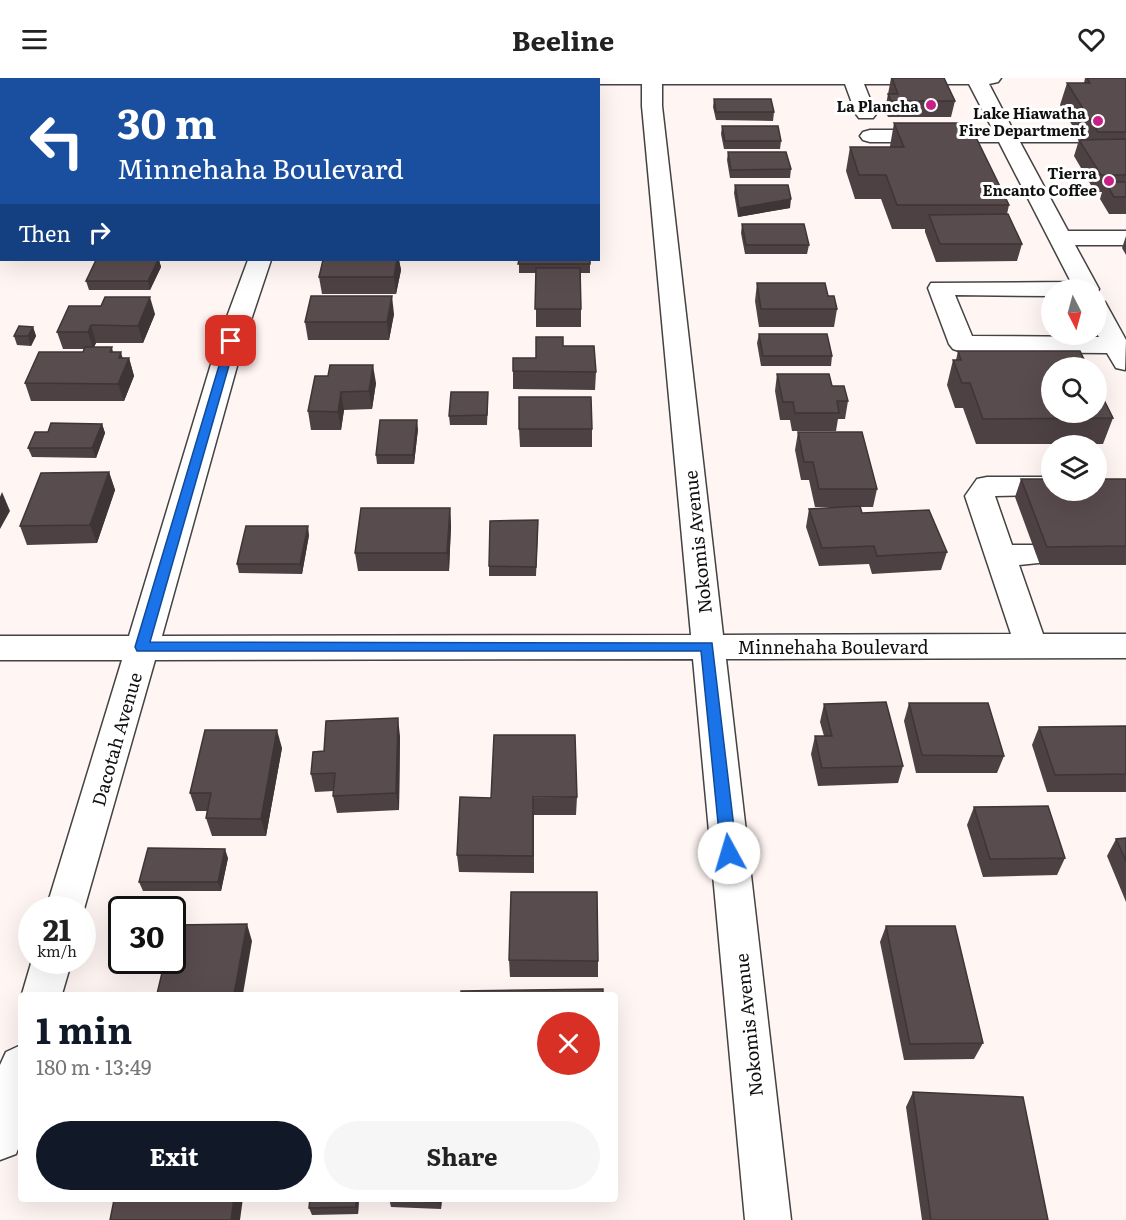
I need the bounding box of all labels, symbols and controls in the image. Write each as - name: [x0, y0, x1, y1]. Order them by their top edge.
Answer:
- text: Beeline: [512, 19, 614, 59]
- icon: menu: [18, 23, 51, 56]
- icon: heart: [1075, 23, 1108, 56]
- text: 30 m: [117, 90, 217, 152]
- place label: La Plancha: [836, 94, 919, 117]
- marker: La Plancha: [924, 98, 938, 112]
- place label: Lake Hiawatha Fire Department: [959, 101, 1086, 141]
- icon: left: [18, 102, 96, 180]
- marker: Lake Hiawatha Fire Department: [1091, 114, 1105, 128]
- text: Minnehaha Boulevard: [117, 147, 404, 187]
- place label: Tierra Encanto Coffee: [983, 161, 1098, 201]
- marker: Tierra Encanto Coffee: [1102, 174, 1116, 188]
- text: Then: [18, 216, 71, 249]
- icon: right: [83, 216, 116, 249]
- north arrow: [1041, 279, 1107, 345]
- map controls: [1041, 279, 1107, 501]
- pin: [205, 315, 256, 366]
- icon: arrive: [214, 324, 247, 357]
- button: search: [1041, 357, 1107, 423]
- button: layers: [1041, 435, 1107, 501]
- street label: Nokomis Avenue: [676, 469, 718, 615]
- street label: Minnehaha Boulevard: [737, 633, 929, 660]
- street label: Dacotah Avenue: [84, 669, 148, 809]
- position arrow: [697, 821, 761, 885]
- speed limit sign: 30: [108, 896, 186, 974]
- text: 21: [43, 906, 71, 950]
- text: km/h: [37, 939, 77, 962]
- street label: Nokomis Avenue: [727, 952, 769, 1098]
- text: 1 min: [36, 1002, 132, 1055]
- button: close: [537, 1012, 600, 1075]
- text: 180 m · 13:49: [36, 1051, 152, 1081]
- button: Exit: [36, 1121, 312, 1190]
- button: Share: [324, 1121, 600, 1190]

